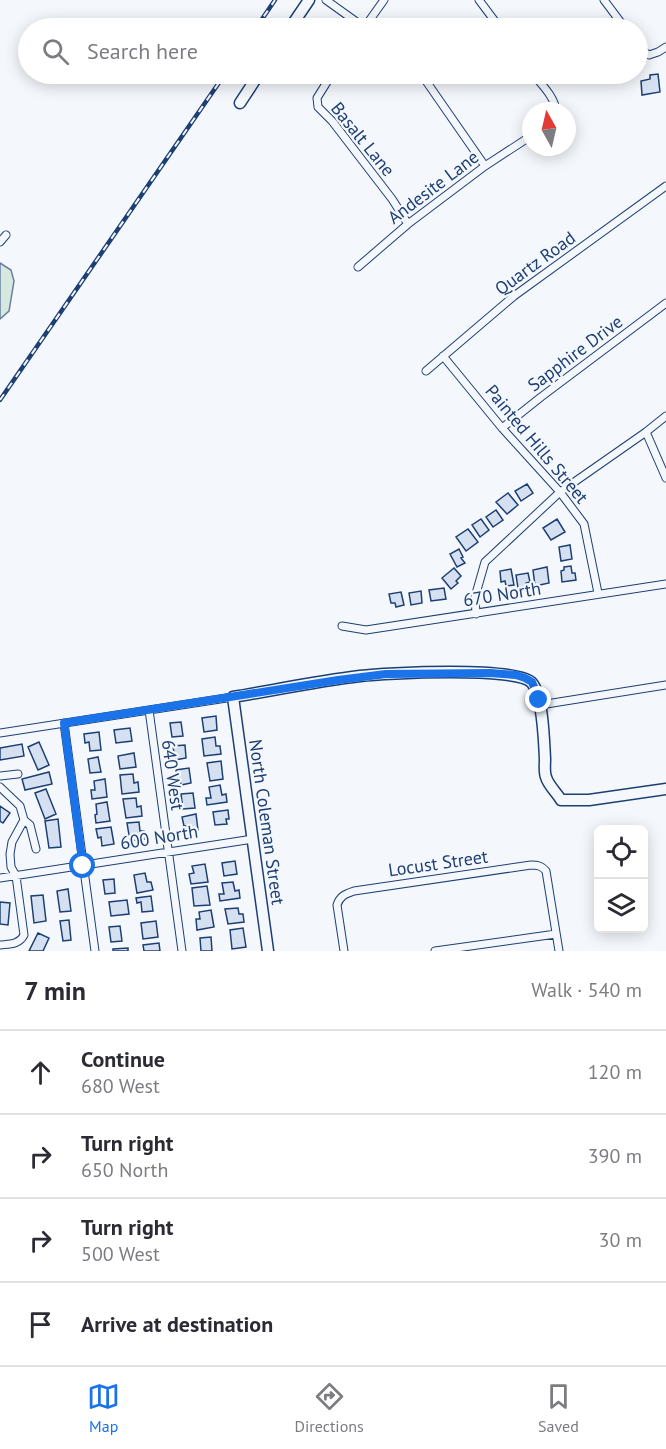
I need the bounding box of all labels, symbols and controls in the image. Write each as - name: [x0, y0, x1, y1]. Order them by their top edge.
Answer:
- search box: [18, 18, 648, 84]
- icon: search: [39, 35, 72, 68]
- text: Search here: [87, 37, 198, 65]
- street label: Basalt Lane: [326, 97, 400, 181]
- north arrow: [522, 102, 576, 156]
- street label: Andesite Lane: [383, 145, 483, 229]
- street label: Quartz Road: [490, 226, 580, 300]
- street label: Sapphire Drive: [523, 310, 627, 396]
- street label: Painted Hills Street: [481, 380, 593, 508]
- street label: 670 North: [461, 576, 543, 612]
- route end: [525, 686, 551, 712]
- street label: 640 West: [157, 738, 189, 812]
- street label: North Coleman Street: [244, 738, 290, 906]
- street label: 600 North: [118, 819, 200, 855]
- map controls: [594, 825, 648, 933]
- button: locate: [594, 825, 648, 879]
- street label: Locust Street: [387, 845, 489, 881]
- route start: [69, 852, 95, 878]
- button: layers: [594, 879, 648, 933]
- text: 7 min: [24, 974, 86, 1007]
- text: Walk · 540 m: [531, 977, 642, 1003]
- text: Continue: [81, 1045, 165, 1073]
- icon: ahead: [24, 1056, 57, 1089]
- text: 120 m: [588, 1059, 642, 1085]
- text: 680 West: [81, 1073, 160, 1099]
- text: Turn right: [81, 1129, 173, 1157]
- icon: right: [24, 1140, 57, 1173]
- text: 390 m: [588, 1143, 642, 1169]
- text: 650 North: [81, 1157, 168, 1183]
- text: Turn right: [81, 1213, 173, 1241]
- icon: right: [24, 1224, 57, 1257]
- text: 30 m: [599, 1227, 642, 1253]
- text: 500 West: [81, 1241, 160, 1267]
- icon: arrive: [24, 1308, 57, 1341]
- text: Arrive at destination: [81, 1310, 273, 1338]
- tab: Map: [87, 1380, 120, 1436]
- tab: Directions: [295, 1380, 364, 1436]
- tab: Saved: [538, 1380, 579, 1436]

